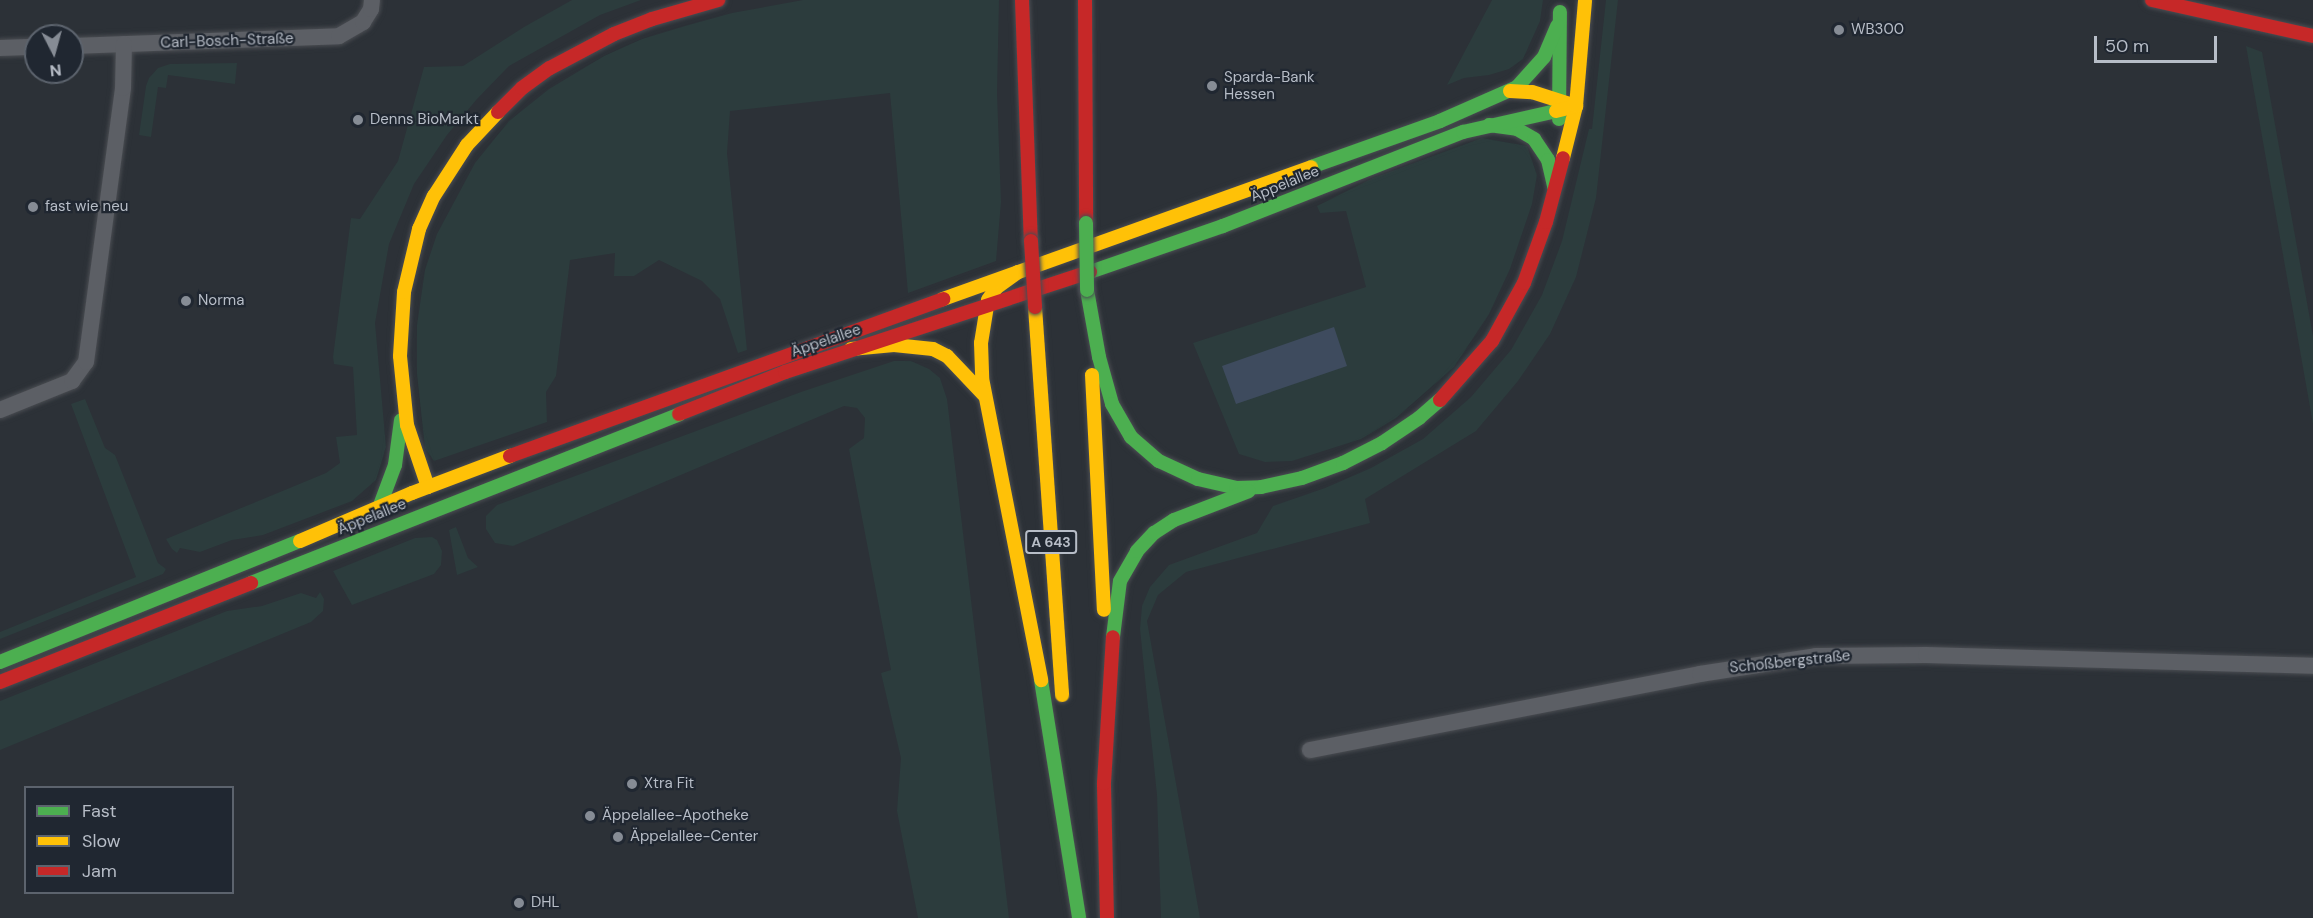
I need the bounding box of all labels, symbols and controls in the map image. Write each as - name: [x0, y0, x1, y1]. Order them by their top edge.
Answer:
- place label: WB300: [1851, 21, 1904, 39]
- marker: WB300: [1832, 23, 1846, 37]
- north arrow: [24, 24, 84, 84]
- scale bar: [2097, 24, 2220, 62]
- street label: Carl-Bosch-Straße: [160, 30, 294, 52]
- text: 50 m: [2105, 34, 2149, 58]
- text: N: [49, 59, 63, 81]
- place label: Sparda-Bank Hessen: [1224, 68, 1315, 103]
- marker: Sparda-Bank Hessen: [1205, 79, 1219, 93]
- place label: Denns BioMarkt: [370, 111, 479, 129]
- marker: Denns BioMarkt: [351, 113, 365, 127]
- street label: Äppelallee: [1248, 162, 1322, 206]
- place label: fast wie neu: [45, 198, 128, 216]
- marker: fast wie neu: [26, 200, 40, 214]
- place label: Norma: [198, 292, 244, 310]
- marker: Norma: [179, 294, 193, 308]
- street label: Äppelallee: [789, 321, 863, 361]
- street label: Äppelallee: [335, 495, 409, 539]
- road number: A 643: [1024, 531, 1078, 553]
- street label: Schoßbergstraße: [1729, 647, 1851, 677]
- place label: Xtra Fit: [644, 775, 694, 793]
- marker: Xtra Fit: [625, 777, 639, 791]
- legend: [24, 786, 234, 894]
- text: Fast: [82, 799, 117, 823]
- place label: Äppelallee-Apotheke: [602, 807, 749, 825]
- marker: Äppelallee-Apotheke: [583, 809, 597, 823]
- place label: Äppelallee-Center: [630, 828, 758, 846]
- text: Slow: [82, 829, 121, 853]
- marker: Äppelallee-Center: [611, 830, 625, 844]
- text: Jam: [82, 859, 117, 883]
- place label: DHL: [531, 894, 559, 912]
- marker: DHL: [512, 896, 526, 910]

